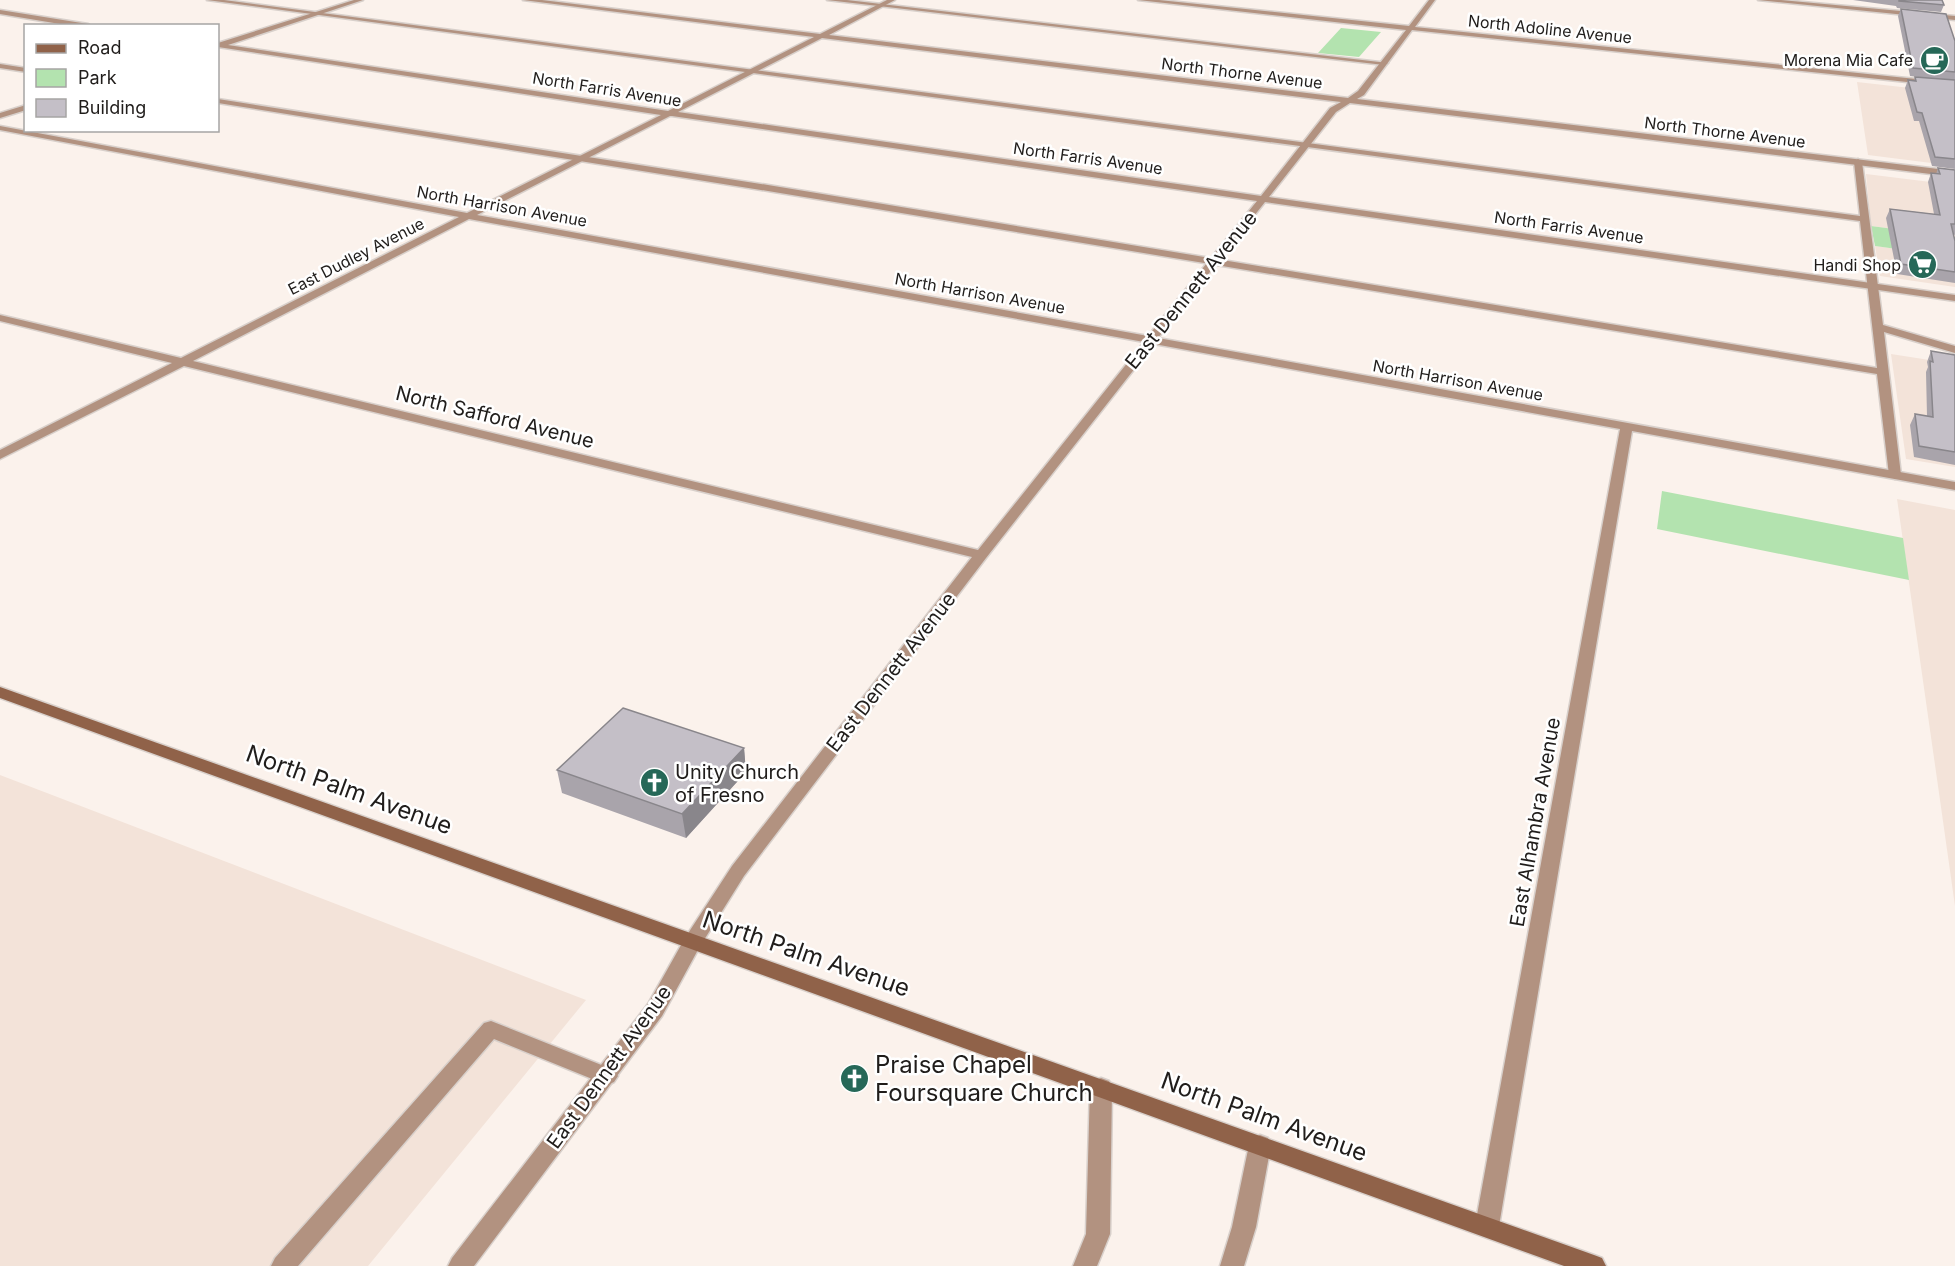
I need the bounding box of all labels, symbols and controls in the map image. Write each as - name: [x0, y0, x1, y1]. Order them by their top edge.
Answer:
- street label: North Adoline Avenue: [1467, 10, 1633, 48]
- legend: [24, 24, 219, 132]
- text: Road: [78, 37, 121, 58]
- cafe icon: Morena Mia Cafe: [1918, 44, 1950, 76]
- place label: Morena Mia Cafe: [1784, 50, 1913, 70]
- street label: North Thorne Avenue: [1160, 53, 1324, 93]
- text: Park: [78, 67, 117, 88]
- street label: North Farris Avenue: [531, 67, 683, 111]
- text: Building: [78, 97, 146, 118]
- street label: North Thorne Avenue: [1643, 112, 1807, 152]
- street label: North Farris Avenue: [1012, 138, 1164, 178]
- street label: North Harrison Avenue: [415, 181, 589, 231]
- street label: East Dennett Avenue: [1120, 206, 1262, 374]
- street label: North Farris Avenue: [1493, 207, 1645, 247]
- street label: East Dudley Avenue: [285, 213, 427, 299]
- supermarket icon: Handi Shop: [1906, 249, 1938, 281]
- place label: Handi Shop: [1813, 255, 1901, 275]
- street label: North Harrison Avenue: [893, 268, 1067, 318]
- street label: North Harrison Avenue: [1371, 355, 1545, 405]
- street label: North Safford Avenue: [393, 381, 597, 453]
- street label: East Dennett Avenue: [821, 587, 961, 757]
- street label: East Alhambra Avenue: [1505, 715, 1565, 929]
- street label: North Palm Avenue: [242, 739, 456, 840]
- place label: Unity Church of Fresno: [675, 760, 799, 807]
- church icon: Unity Church of Fresno: [638, 767, 670, 799]
- street label: North Palm Avenue: [699, 904, 914, 1003]
- street label: East Dennett Avenue: [542, 981, 676, 1153]
- place label: Praise Chapel Foursquare Church: [875, 1050, 1093, 1107]
- church icon: Praise Chapel Foursquare Church: [838, 1063, 870, 1095]
- street label: North Palm Avenue: [1157, 1066, 1371, 1167]

